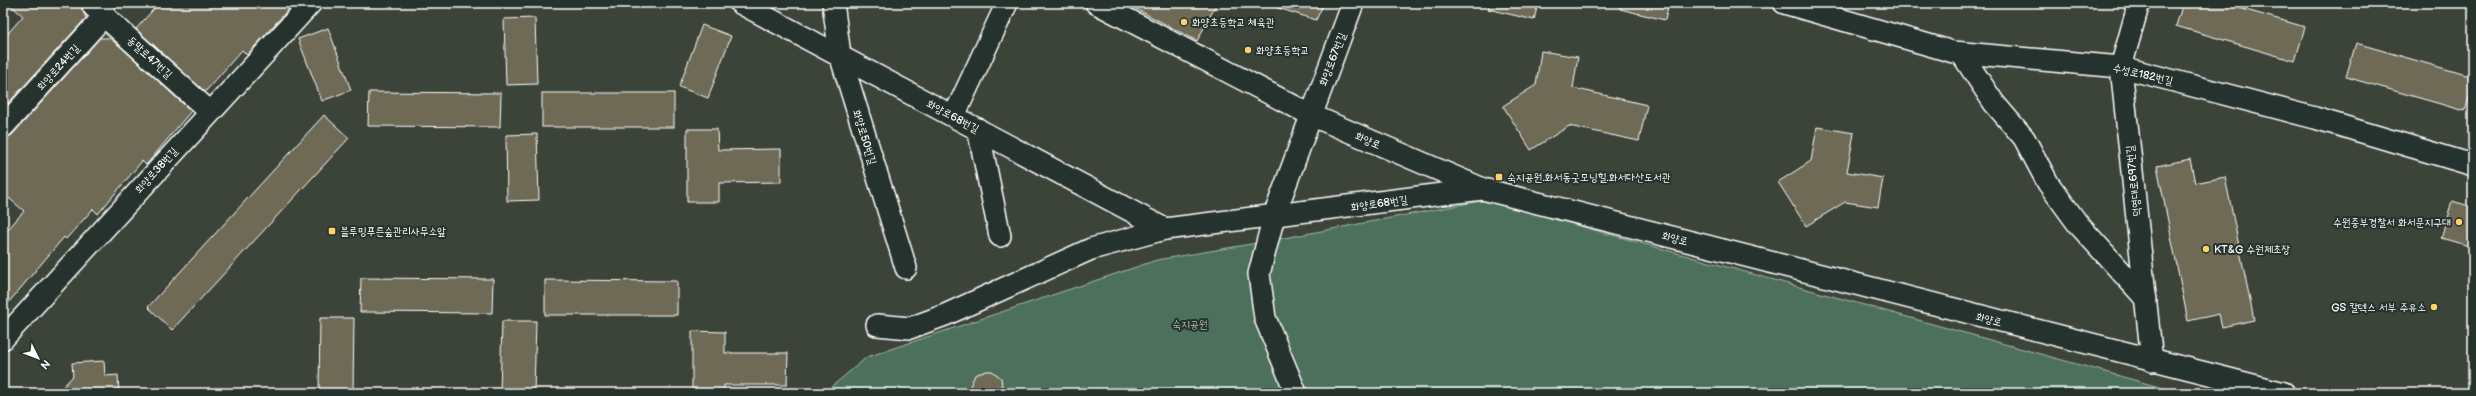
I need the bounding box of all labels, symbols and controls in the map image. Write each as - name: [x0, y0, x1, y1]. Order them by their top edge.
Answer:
- place label: 화양초등학교 체육관: [1192, 16, 1275, 29]
- marker: 화양초등학교 체육관: [1179, 17, 1189, 27]
- street label: 화양로67번길: [1316, 30, 1349, 88]
- street label: 동말로47번길: [124, 34, 175, 81]
- street label: 화양로24번길: [34, 42, 82, 93]
- place label: 화양초등학교: [1256, 44, 1309, 57]
- marker: 화양초등학교: [1243, 45, 1253, 55]
- street label: 수성로182번길: [2112, 61, 2174, 88]
- street label: 화양로68번길: [924, 97, 981, 136]
- street label: 화양로50번길: [850, 108, 879, 166]
- street label: 화양로: [1353, 129, 1383, 152]
- street label: 화양로38번길: [132, 145, 181, 196]
- street label: 덕영대로697번길: [2123, 145, 2144, 217]
- place label: 숙지공원.화서동굿모닝힐.화서다산도서관: [1507, 171, 1671, 184]
- marker: 숙지공원.화서동굿모닝힐.화서다산도서관: [1494, 172, 1504, 182]
- street label: 화양로68번길: [1350, 193, 1409, 214]
- place label: 수원중부경찰서 화서문지구대: [2333, 216, 2451, 229]
- marker: 수원중부경찰서 화서문지구대: [2454, 217, 2464, 227]
- place label: 블루밍푸른숲관리사무소앞: [340, 225, 446, 238]
- marker: 블루밍푸른숲관리사무소앞: [327, 226, 337, 236]
- street label: 화양로: [1660, 229, 1689, 248]
- place label: KT&G 수원제초장: [2214, 243, 2291, 256]
- marker: KT&G 수원제초장: [2201, 244, 2211, 254]
- place label: GS 칼텍스 서부 주유소: [2331, 301, 2426, 314]
- marker: GS 칼텍스 서부 주유소: [2429, 302, 2439, 312]
- street label: 화양로: [1974, 310, 2003, 329]
- park label: 숙지공원: [1172, 318, 1208, 331]
- north arrow: [18, 338, 58, 378]
- text: N: [37, 357, 53, 372]

